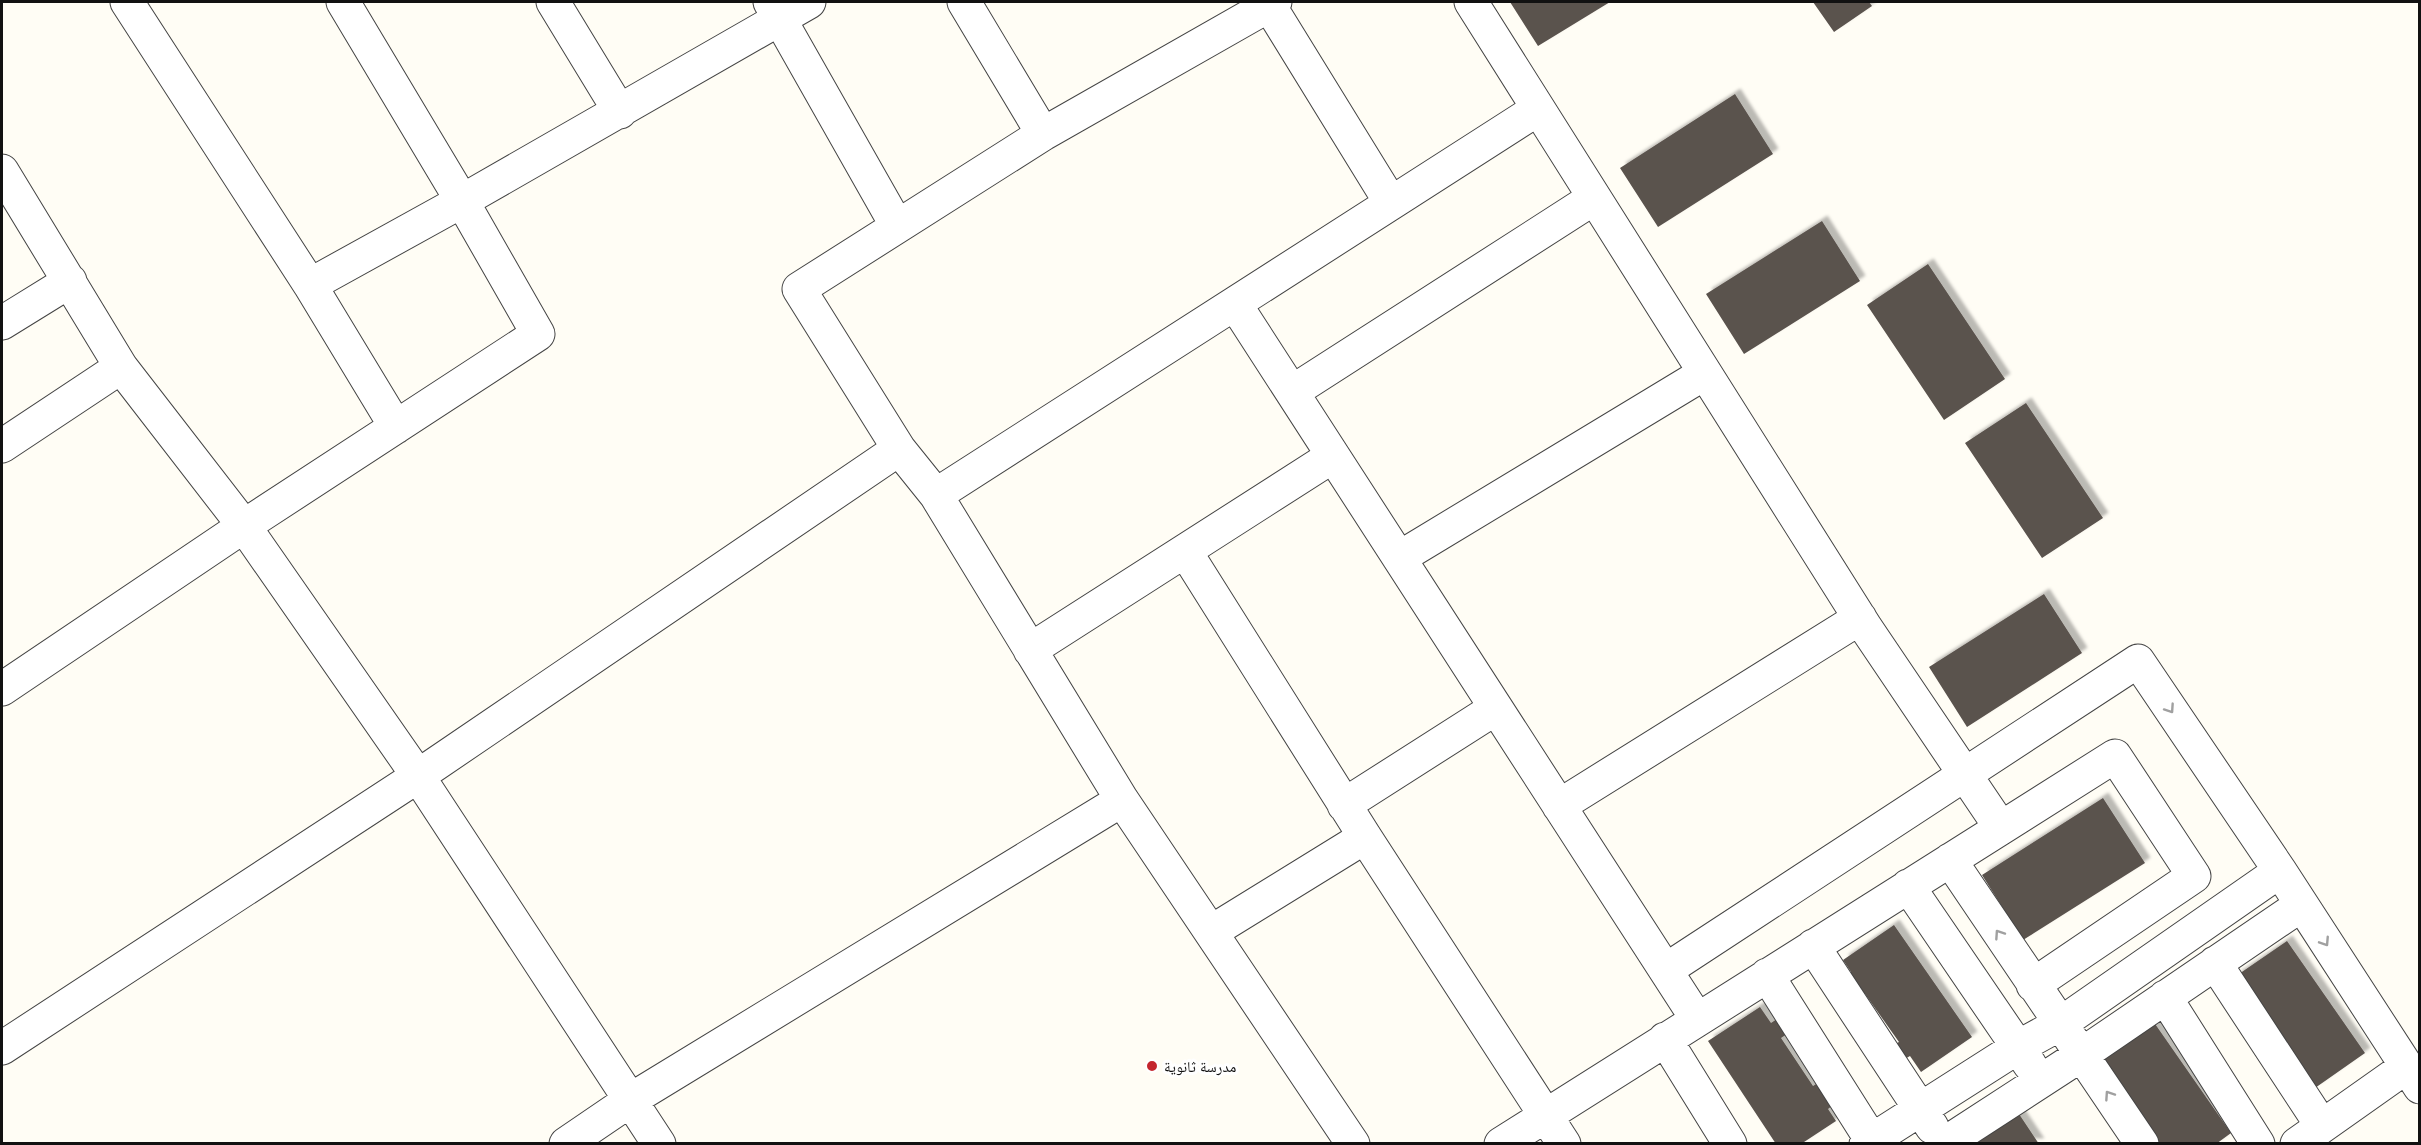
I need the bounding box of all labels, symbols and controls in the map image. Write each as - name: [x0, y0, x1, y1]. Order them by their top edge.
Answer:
- one-way arrow: [2163, 703, 2175, 713]
- one-way arrow: [1995, 930, 2006, 941]
- one-way arrow: [2317, 935, 2328, 946]
- place label: مدرسة ثانوية: [1164, 1057, 1237, 1076]
- marker: مدرسة ثانوية: [1145, 1059, 1159, 1073]
- one-way arrow: [2105, 1091, 2116, 1102]

